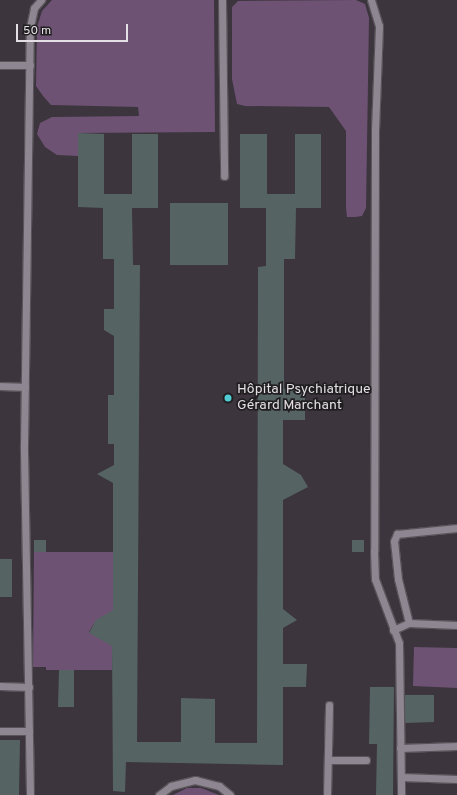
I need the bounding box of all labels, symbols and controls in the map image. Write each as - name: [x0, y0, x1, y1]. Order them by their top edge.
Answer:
- scale bar: [18, 16, 130, 42]
- text: 50 m: [23, 23, 51, 39]
- place label: Hôpital Psychiatrique Gérard Marchant: [237, 382, 371, 414]
- marker: Hôpital Psychiatrique Gérard Marchant: [222, 392, 234, 404]

